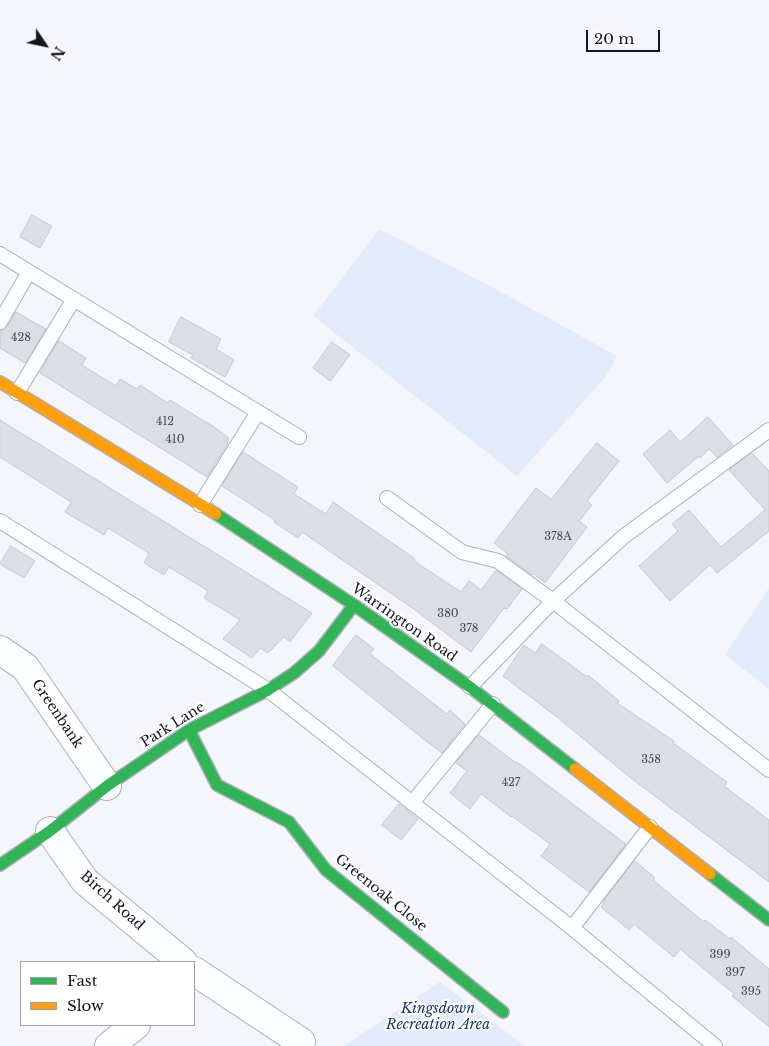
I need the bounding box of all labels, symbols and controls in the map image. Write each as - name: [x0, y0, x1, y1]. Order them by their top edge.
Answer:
- north arrow: [20, 20, 70, 70]
- scale bar: [589, 20, 663, 52]
- text: 20 m: [594, 29, 634, 48]
- text: N: [46, 43, 69, 64]
- house number: 428: [11, 331, 31, 345]
- house number: 412: [156, 415, 174, 429]
- house number: 410: [165, 433, 185, 447]
- house number: 378A: [544, 530, 572, 544]
- street label: Warrington Road: [348, 580, 460, 666]
- house number: 380: [437, 607, 459, 621]
- house number: 378: [460, 622, 478, 636]
- street label: Greenbank: [28, 676, 86, 752]
- street label: Park Lane: [138, 699, 208, 751]
- house number: 358: [641, 753, 661, 767]
- house number: 427: [502, 776, 520, 790]
- street label: Greenoak Close: [332, 851, 430, 935]
- street label: Birch Road: [76, 868, 148, 934]
- house number: 399: [710, 948, 730, 962]
- legend: [20, 961, 195, 1026]
- house number: 397: [725, 966, 745, 980]
- text: Fast: [67, 971, 97, 990]
- house number: 395: [741, 985, 761, 999]
- text: Slow: [67, 996, 104, 1015]
- park label: Kingsdown Recreation Area: [386, 1001, 490, 1034]

